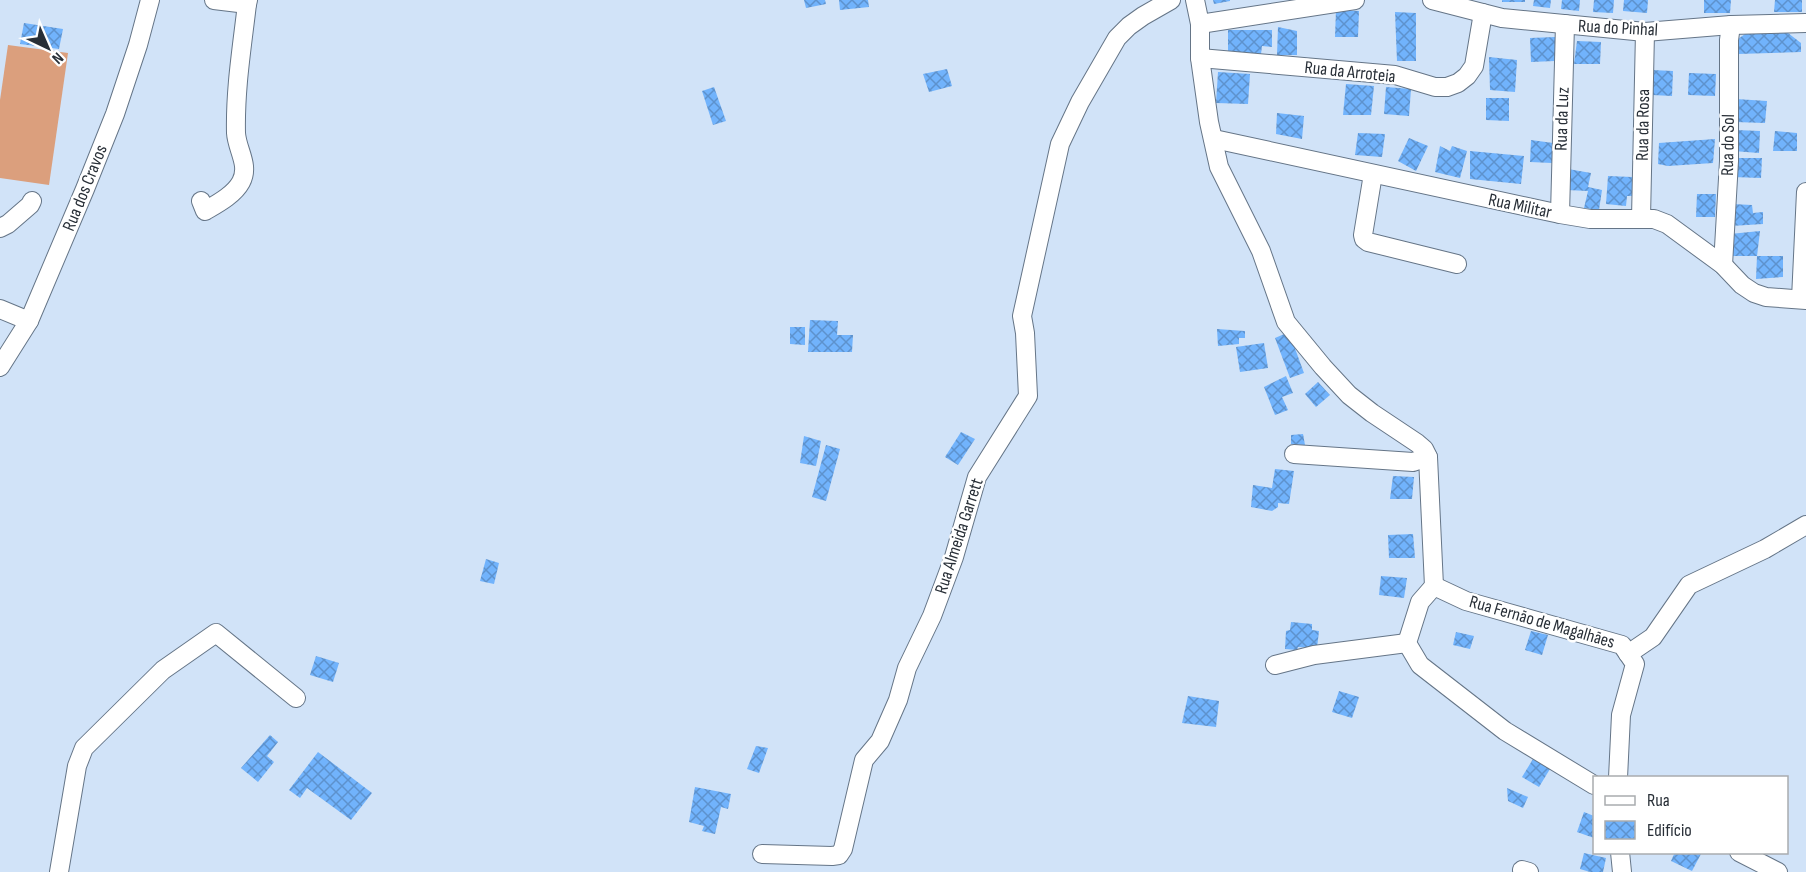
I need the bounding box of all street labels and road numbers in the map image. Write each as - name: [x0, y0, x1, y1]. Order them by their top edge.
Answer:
- street label: Rua do Pinhal: [1577, 15, 1659, 41]
- street label: Rua da Arroteia: [1303, 57, 1397, 87]
- street label: Rua da Luz: [1550, 86, 1574, 151]
- street label: Rua da Rosa: [1632, 89, 1654, 161]
- street label: Rua do Sol: [1717, 114, 1739, 176]
- street label: Rua dos Cravos: [58, 142, 112, 234]
- street label: Rua Militar: [1486, 189, 1554, 223]
- street label: Rua Almeida Garrett: [930, 475, 988, 596]
- street label: Rua Fernão de Magalhães: [1467, 591, 1617, 653]

